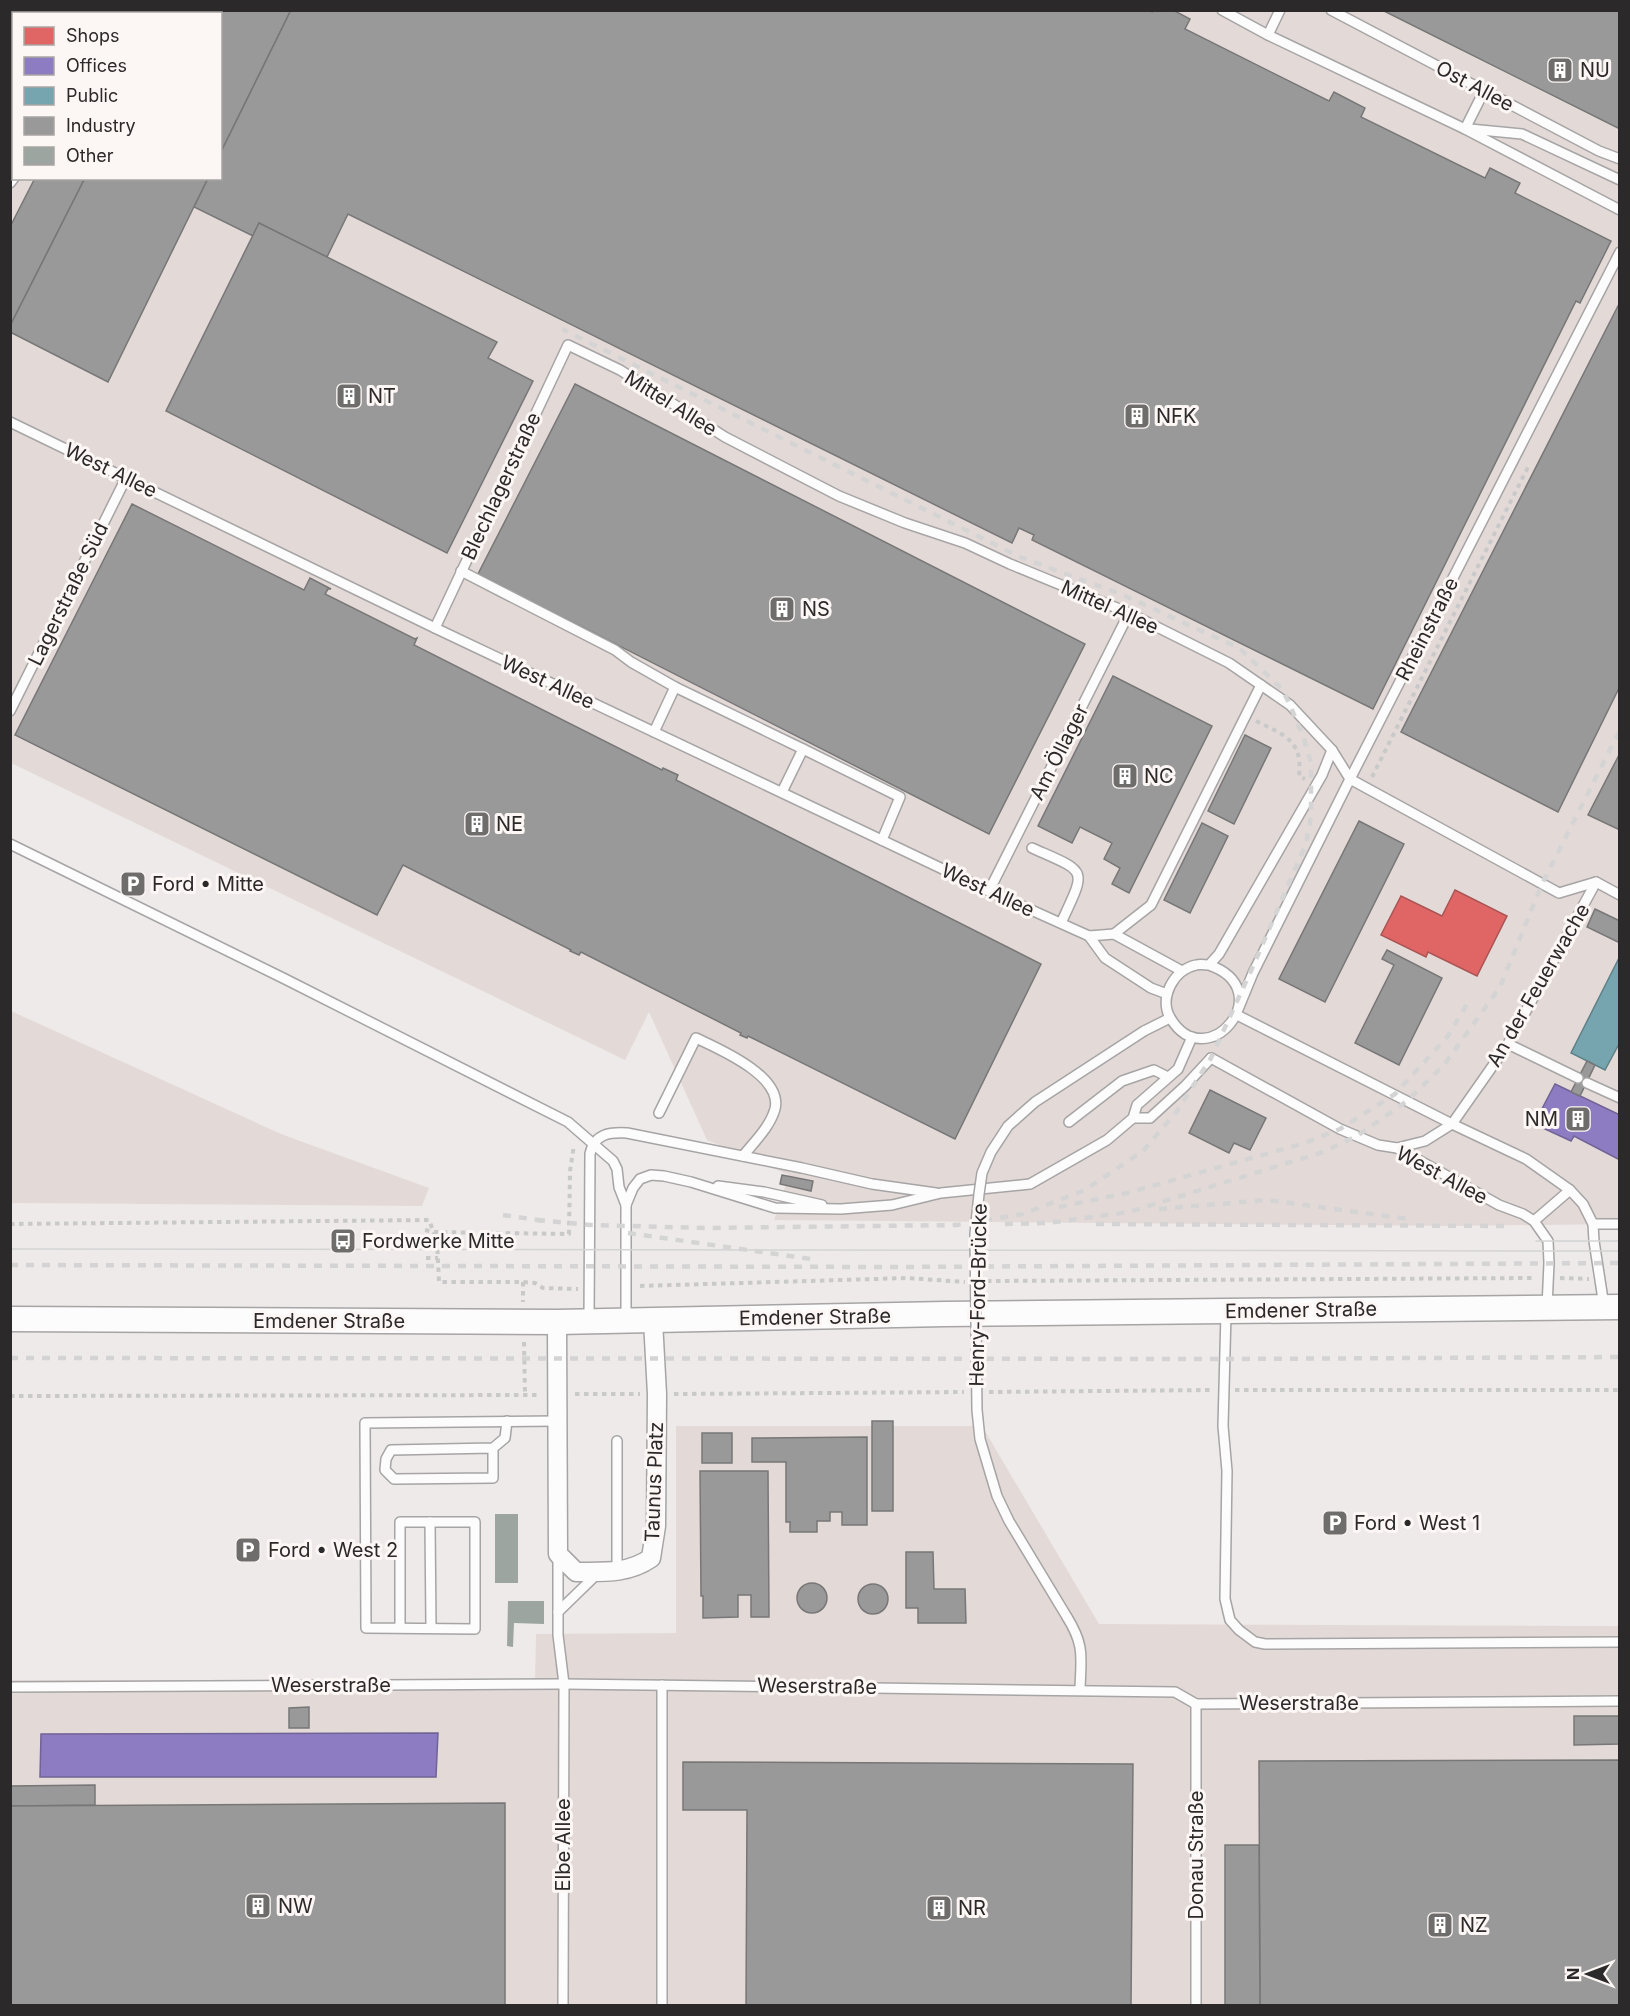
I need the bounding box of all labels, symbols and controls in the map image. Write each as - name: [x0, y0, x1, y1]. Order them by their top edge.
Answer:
- legend: [12, 12, 222, 180]
- text: Shops: [66, 25, 120, 46]
- text: Offices: [66, 55, 127, 76]
- street label: Ost Allee: [1432, 55, 1518, 117]
- building icon: NU: [1545, 55, 1575, 85]
- place label: NU: [1580, 58, 1610, 82]
- text: Public: [66, 85, 118, 106]
- text: Industry: [66, 115, 136, 136]
- text: Other: [66, 145, 114, 166]
- street label: Mittel Allee: [620, 365, 722, 441]
- building icon: NT: [334, 381, 364, 411]
- place label: NT: [368, 384, 396, 408]
- building icon: NFK: [1122, 401, 1152, 431]
- place label: NFK: [1156, 404, 1196, 428]
- street label: Blechlagerstraße: [456, 408, 546, 564]
- street label: West Allee: [61, 437, 161, 503]
- street label: Lagerstraße Süd: [23, 518, 113, 670]
- street label: Rheinstraße: [1391, 573, 1463, 685]
- street label: Mittel Allee: [1058, 575, 1162, 639]
- building icon: NS: [767, 594, 797, 624]
- place label: NS: [802, 597, 830, 621]
- street label: West Allee: [498, 650, 598, 714]
- street label: Am Öllager: [1025, 700, 1094, 804]
- building icon: NC: [1110, 761, 1140, 791]
- place label: NC: [1144, 764, 1174, 788]
- building icon: NE: [462, 809, 492, 839]
- place label: NE: [496, 812, 523, 836]
- street label: West Allee: [938, 858, 1038, 922]
- parking icon: Ford • Mitte: [118, 869, 148, 899]
- place label: Ford • Mitte: [152, 872, 264, 896]
- street label: An der Feuerwache: [1481, 899, 1595, 1071]
- building icon: NM: [1563, 1104, 1593, 1134]
- place label: NM: [1525, 1107, 1558, 1131]
- street label: West Allee: [1392, 1141, 1492, 1209]
- street label: Henry-Ford-Brücke: [964, 1203, 992, 1387]
- bus stop icon: Fordwerke Mitte: [328, 1226, 358, 1256]
- place label: Fordwerke Mitte: [362, 1229, 515, 1253]
- street label: Emdener Straße: [1225, 1297, 1377, 1323]
- street label: Emdener Straße: [739, 1304, 891, 1330]
- street label: Emdener Straße: [253, 1309, 405, 1333]
- street label: Taunus Platz: [640, 1421, 668, 1543]
- parking icon: Ford • West 1: [1320, 1508, 1350, 1538]
- place label: Ford • West 1: [1354, 1511, 1480, 1535]
- parking icon: Ford • West 2: [233, 1535, 263, 1565]
- place label: Ford • West 2: [268, 1538, 398, 1562]
- street label: Weserstraße: [271, 1673, 391, 1697]
- street label: Weserstraße: [757, 1673, 877, 1699]
- street label: Weserstraße: [1239, 1691, 1359, 1715]
- street label: Donau Straße: [1184, 1790, 1208, 1920]
- street label: Elbe Allee: [551, 1798, 575, 1892]
- building icon: NW: [243, 1891, 273, 1921]
- building icon: NR: [924, 1893, 954, 1923]
- place label: NW: [278, 1894, 313, 1918]
- place label: NR: [958, 1896, 986, 1920]
- building icon: NZ: [1425, 1910, 1455, 1940]
- place label: NZ: [1460, 1913, 1488, 1937]
- north arrow: [1558, 1944, 1618, 2004]
- text: N: [1563, 1968, 1583, 1980]

